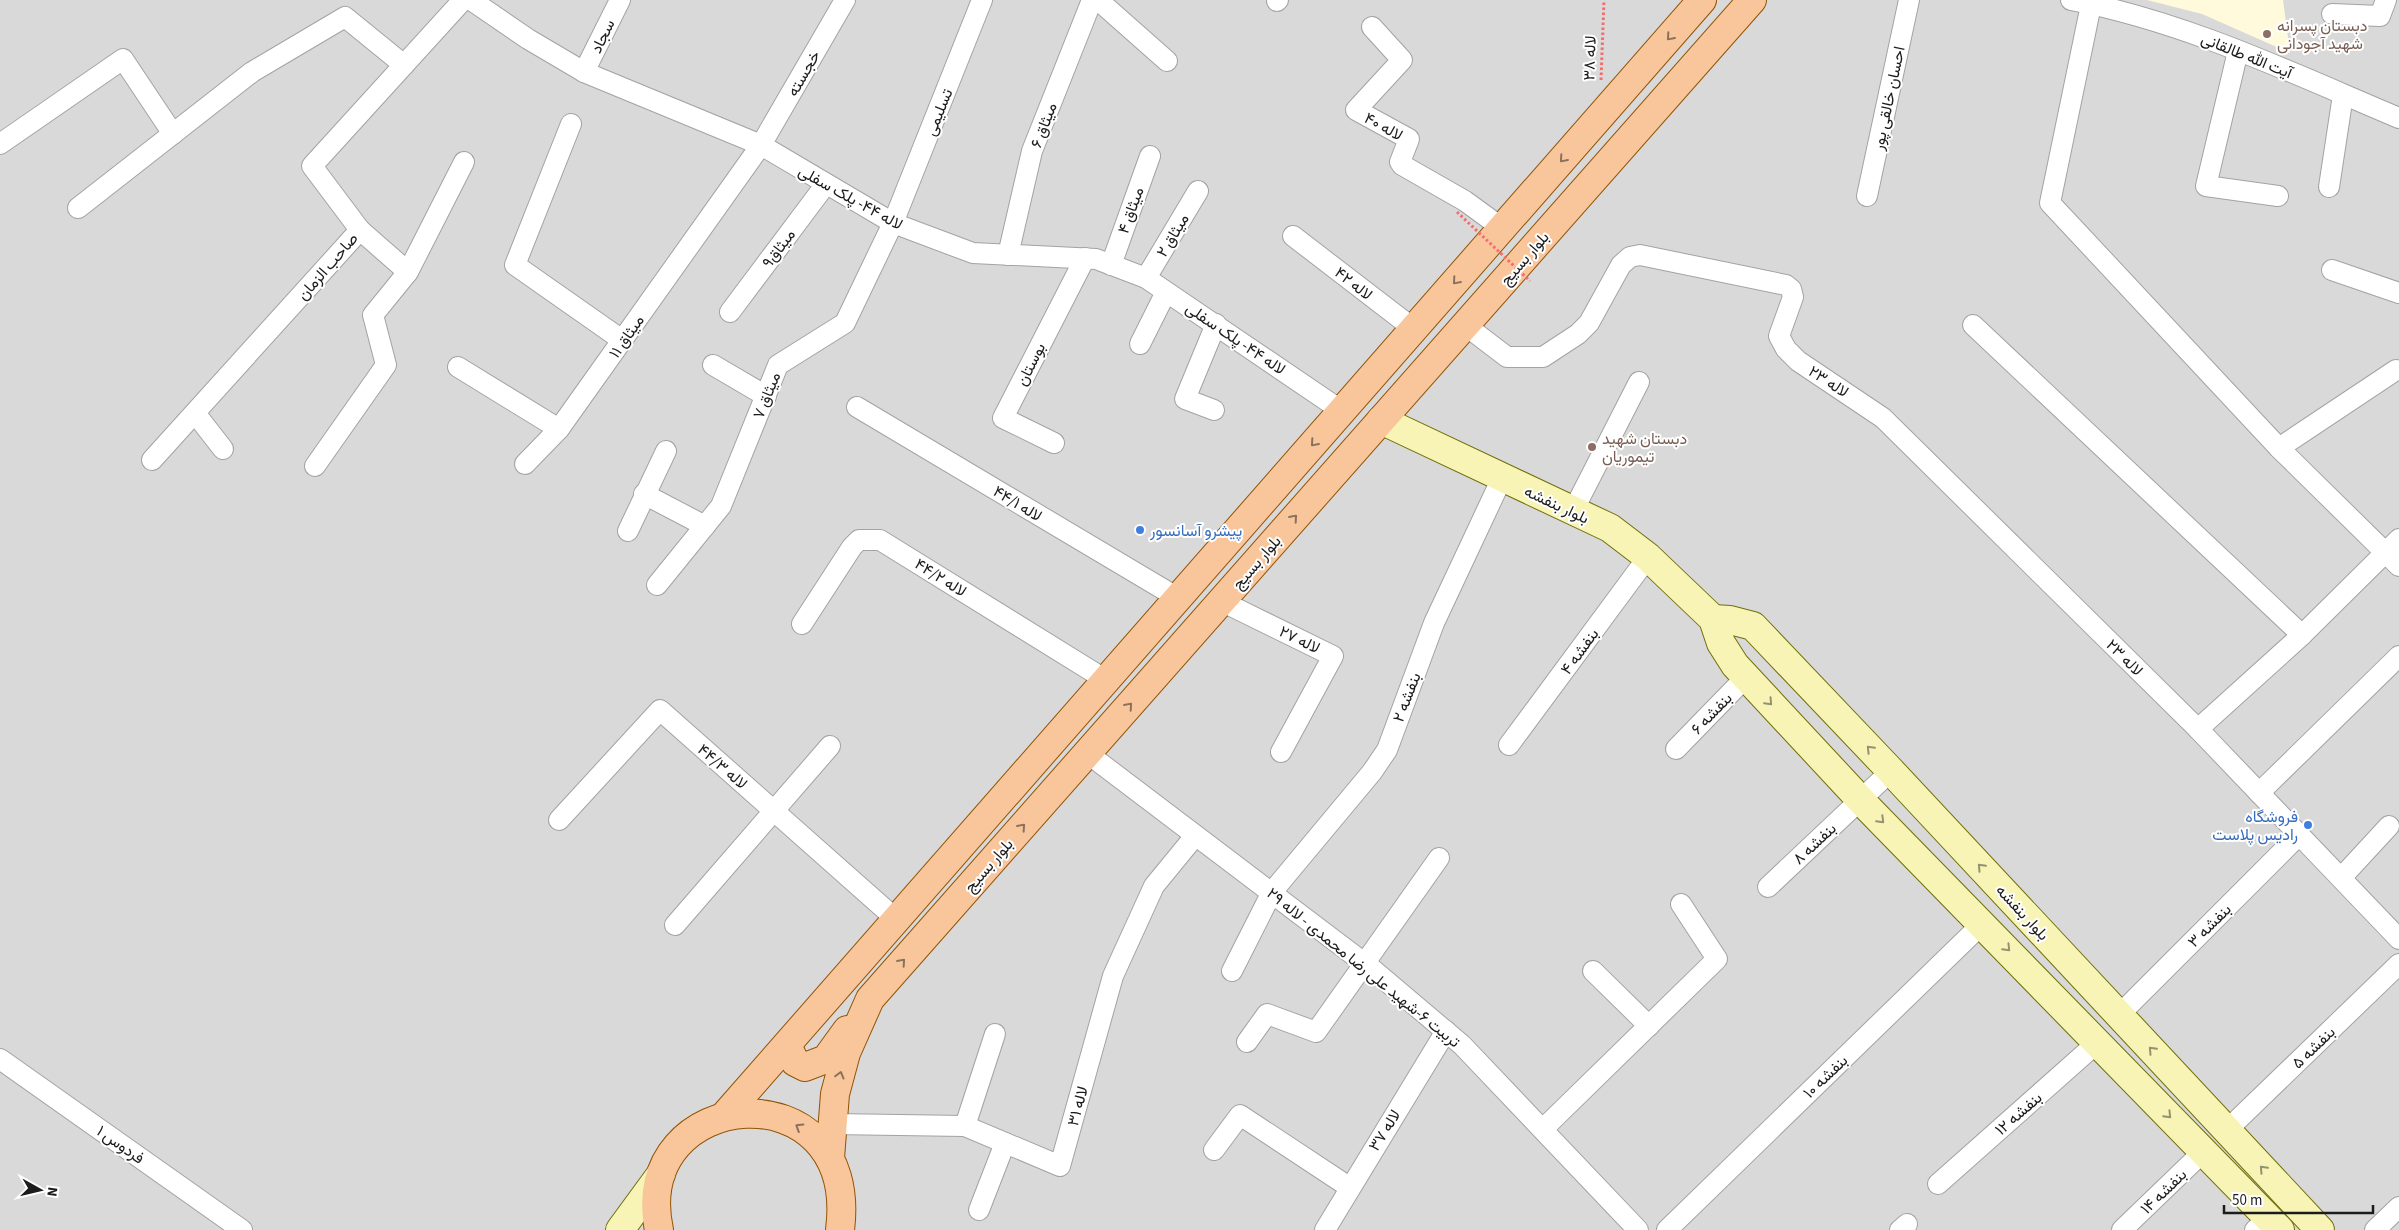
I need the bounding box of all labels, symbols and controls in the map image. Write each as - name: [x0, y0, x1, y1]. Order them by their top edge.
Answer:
- place label: دبستان پسرانه شهید آجودانی: [2277, 15, 2367, 55]
- street label: سجاد: [585, 16, 621, 57]
- street label: آیت الله طالقانی: [2198, 28, 2297, 85]
- marker: دبستان پسرانه شهید آجودانی: [2261, 28, 2273, 40]
- one-way arrow: [1667, 31, 1676, 40]
- street label: لاله ۳۸: [1578, 35, 1602, 81]
- street label: احسان خالقی پور: [1867, 44, 1911, 153]
- street label: خجسته: [782, 46, 826, 100]
- street label: تسلیمی: [920, 85, 958, 139]
- street label: میثاق ۶: [1025, 100, 1063, 151]
- street label: لاله ۴۰: [1360, 107, 1407, 146]
- one-way arrow: [1560, 153, 1569, 162]
- street label: لاله ۴۴- پلک سفلی: [794, 160, 907, 236]
- street label: میثاق ۴: [1112, 184, 1149, 237]
- street label: میثاق ۲: [1151, 210, 1194, 261]
- street label: میثاق۹: [757, 225, 801, 273]
- street label: بلوار بسیج: [1495, 227, 1554, 290]
- street label: صاحب الزمان: [292, 228, 363, 305]
- street label: لاله ۴۲: [1330, 262, 1377, 306]
- one-way arrow: [1453, 276, 1462, 285]
- street label: لاله ۴۴- پلک سفلی: [1181, 297, 1290, 380]
- street label: میثاق ۱۱: [604, 311, 650, 363]
- street label: بوستان: [1011, 339, 1051, 390]
- street label: لاله ۲۳: [1804, 361, 1853, 403]
- street label: میثاق ۷: [748, 369, 786, 422]
- place label: دبستان شهید تیموریان: [1602, 428, 1687, 468]
- one-way arrow: [1312, 437, 1320, 446]
- marker: دبستان شهید تیموریان: [1586, 441, 1598, 453]
- street label: بلوار بنفشه: [1521, 480, 1593, 529]
- street label: لاله ۴۴/۱: [989, 481, 1046, 527]
- one-way arrow: [1289, 515, 1297, 524]
- place label: پیشرو آسانسور: [1149, 520, 1242, 542]
- marker: پیشرو آسانسور: [1134, 524, 1146, 536]
- street label: بلوار بسیج: [1227, 531, 1286, 594]
- street label: لاله ۴۴/۲: [910, 553, 971, 602]
- street label: لاله ۲۷: [1275, 621, 1324, 659]
- street label: بنفشه ۴: [1556, 624, 1604, 679]
- street label: لاله ۲۳: [2101, 634, 2148, 681]
- street label: بنفشه ۲: [1387, 669, 1426, 725]
- street label: بنفشه ۶: [1686, 688, 1737, 740]
- one-way arrow: [1763, 696, 1772, 705]
- one-way arrow: [1123, 702, 1132, 711]
- street label: لاله ۴۴/۳: [693, 739, 752, 795]
- one-way arrow: [1867, 745, 1876, 754]
- place label: فروشگاه رادیس پلاست: [2212, 806, 2298, 846]
- one-way arrow: [1875, 814, 1884, 823]
- street label: بنفشه ۸: [1788, 818, 1841, 870]
- marker: فروشگاه رادیس پلاست: [2302, 819, 2314, 831]
- one-way arrow: [1016, 824, 1025, 833]
- street label: بلوار بسیج: [959, 834, 1018, 897]
- one-way arrow: [1978, 864, 1987, 873]
- street label: بلوار بنفشه: [1991, 880, 2054, 945]
- street label: تربیت ۶-شهید علی رضا محمدی - لاله ۲۹: [1262, 883, 1465, 1053]
- street label: بنفشه ۳: [2183, 899, 2236, 952]
- one-way arrow: [2001, 942, 2010, 951]
- one-way arrow: [897, 959, 906, 968]
- street label: بنفشه ۵: [2287, 1022, 2340, 1074]
- one-way arrow: [2149, 1047, 2158, 1056]
- street label: بنفشه ۱۰: [1798, 1050, 1853, 1104]
- one-way arrow: [834, 1071, 845, 1080]
- street label: لاله ۳۱: [1062, 1084, 1094, 1129]
- street label: بنفشه ۱۲: [1990, 1087, 2047, 1140]
- street label: لاله ۳۷: [1364, 1106, 1406, 1156]
- one-way arrow: [2163, 1109, 2172, 1118]
- street label: فردوس ۱: [92, 1120, 149, 1169]
- one-way arrow: [795, 1124, 804, 1134]
- street label: بنفشه ۱۴: [2136, 1164, 2192, 1219]
- north arrow: [15, 1165, 65, 1215]
- one-way arrow: [2260, 1165, 2269, 1174]
- scale bar: [2224, 1182, 2373, 1214]
- text: N: [41, 1186, 62, 1198]
- text: 50 m: [2232, 1190, 2262, 1211]

